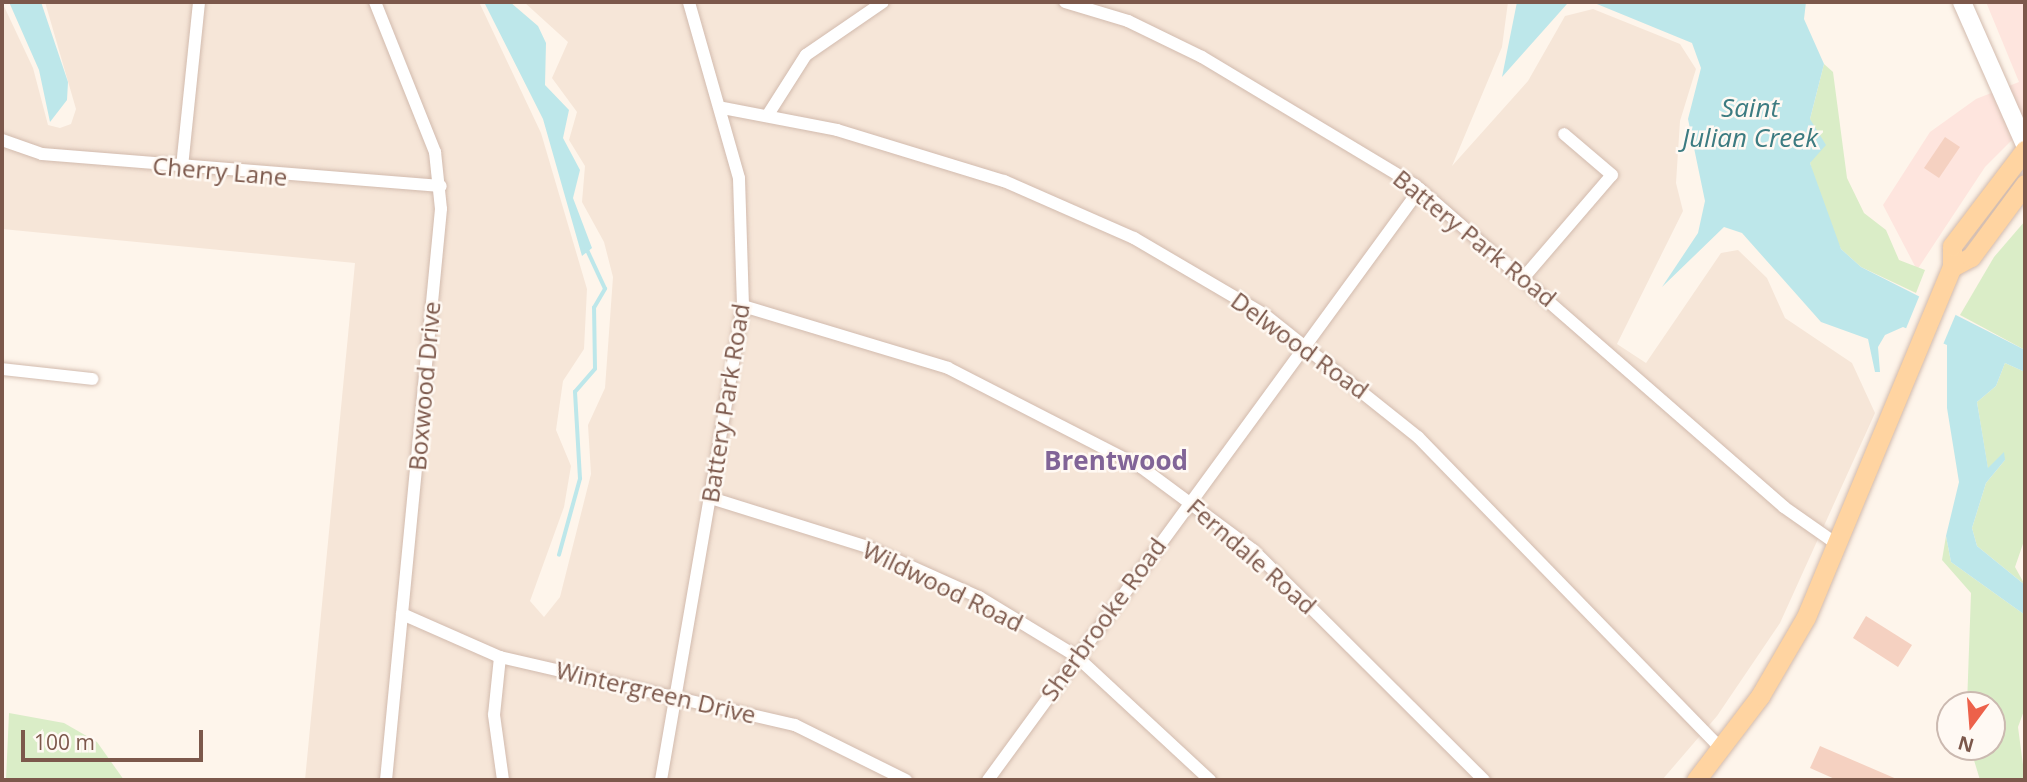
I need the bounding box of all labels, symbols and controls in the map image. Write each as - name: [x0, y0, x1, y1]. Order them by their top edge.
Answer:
- water label: Saint Julian Creek: [1682, 92, 1818, 154]
- street label: Cherry Lane: [151, 151, 289, 191]
- street label: Battery Park Road: [1388, 164, 1562, 312]
- street label: Delwood Road: [1226, 286, 1374, 404]
- street label: Boxwood Drive: [402, 300, 446, 472]
- street label: Battery Park Road: [695, 301, 755, 505]
- district label: Brentwood: [1044, 445, 1188, 477]
- street label: Ferndale Road: [1182, 492, 1322, 620]
- street label: Sherbrooke Road: [1034, 532, 1172, 706]
- street label: Wildwood Road: [858, 535, 1028, 637]
- street label: Wintergreen Drive: [553, 655, 759, 729]
- north arrow: [1936, 691, 2006, 761]
- scale bar: [24, 716, 206, 760]
- text: 100 m: [34, 728, 95, 756]
- text: N: [1955, 730, 1977, 759]

